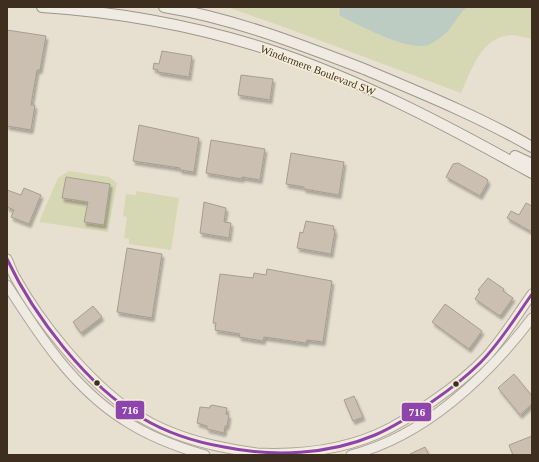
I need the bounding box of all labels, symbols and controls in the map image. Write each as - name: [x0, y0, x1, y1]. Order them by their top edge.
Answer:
- street label: Windermere Boulevard SW: [259, 42, 378, 98]
- unlabelled marker: [92, 378, 102, 388]
- unlabelled marker: [451, 379, 461, 389]
- line badge: 716: [115, 400, 145, 420]
- line badge: 716: [401, 402, 432, 422]
- text: 716: [122, 404, 139, 416]
- text: 716: [409, 406, 426, 418]

